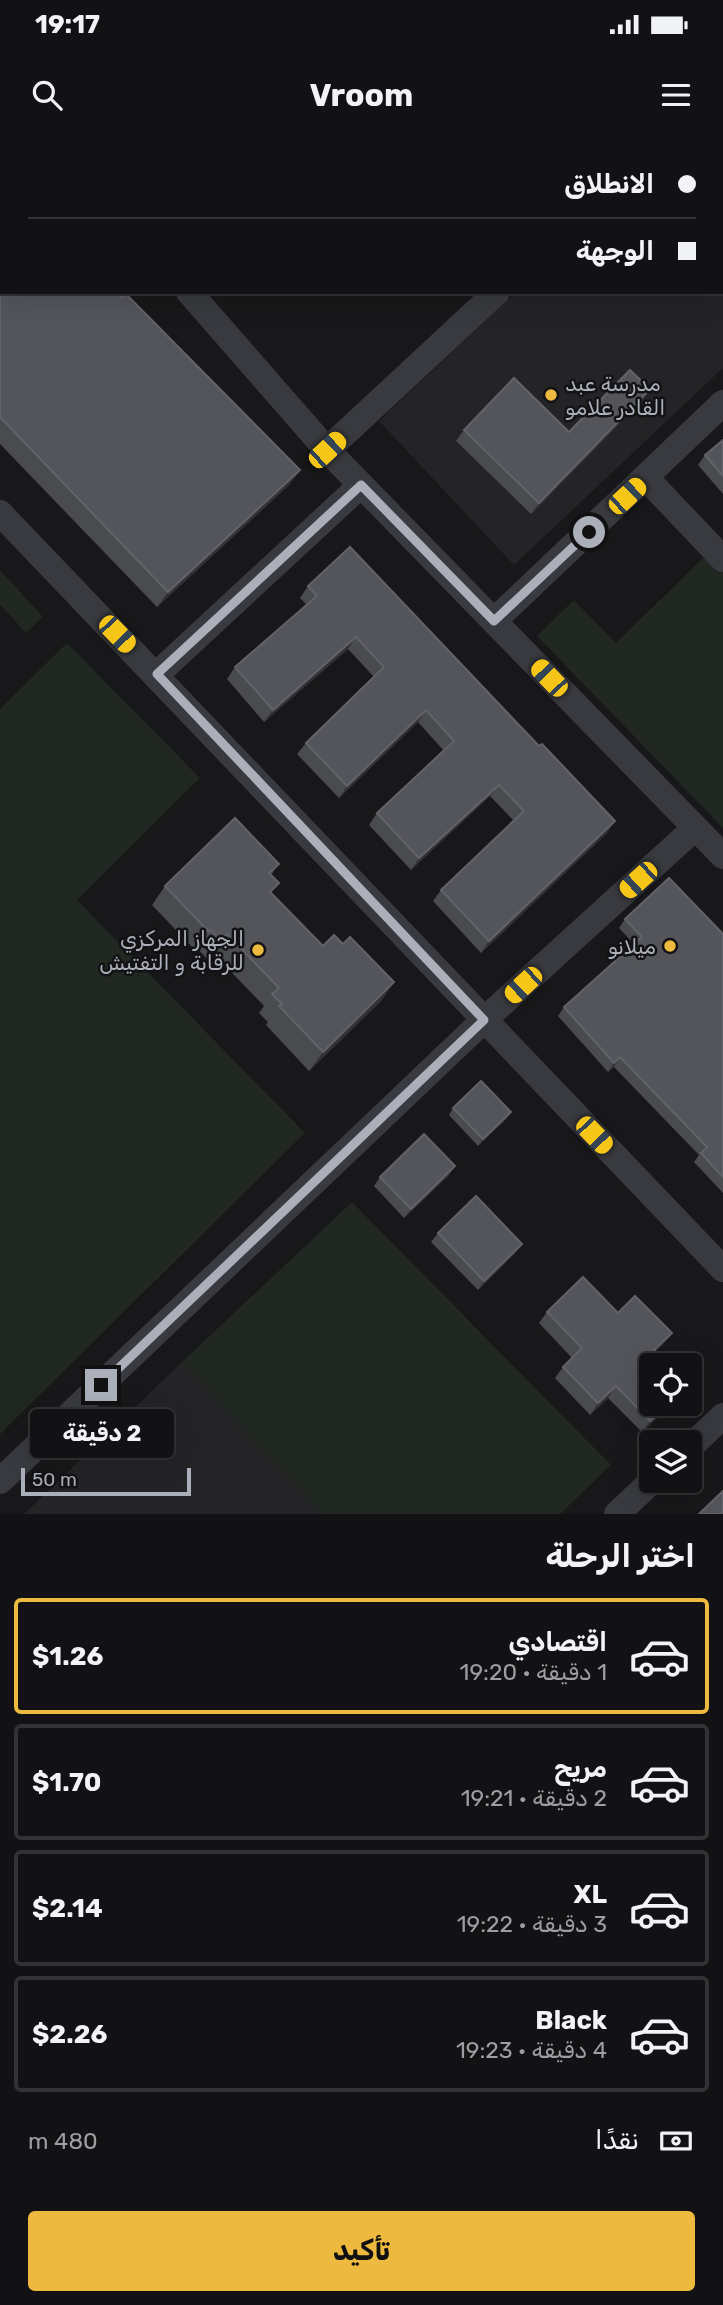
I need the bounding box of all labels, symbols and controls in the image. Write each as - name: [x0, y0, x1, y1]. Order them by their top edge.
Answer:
- text: 19:17: [35, 9, 100, 40]
- icon: search: [28, 76, 66, 114]
- text: Vroom: [310, 76, 413, 114]
- icon: menu: [657, 76, 695, 114]
- text: الانطلاق: [564, 169, 654, 200]
- text: الوجهة: [576, 236, 654, 267]
- place label: مدرسة عبد القادر علامو: [565, 371, 665, 420]
- marker: مدرسة عبد القادر علامو: [543, 387, 559, 403]
- car: [305, 428, 350, 472]
- car: [605, 474, 650, 518]
- route start: [573, 516, 605, 548]
- car: [95, 612, 140, 656]
- car: [527, 656, 572, 700]
- car: [616, 858, 661, 902]
- place label: الجهاز المركزي للرقابة و التفتيش: [99, 926, 244, 976]
- place label: ميلانو: [608, 934, 656, 959]
- marker: ميلانو: [662, 938, 678, 954]
- marker: الجهاز المركزي للرقابة و التفتيش: [250, 942, 266, 958]
- car: [501, 963, 546, 1007]
- car: [572, 1113, 617, 1157]
- map controls: [639, 1353, 702, 1493]
- button: locate: [639, 1353, 702, 1416]
- route end: [85, 1369, 117, 1401]
- callout: 2 دقيقة: [29, 1410, 173, 1458]
- text: 2 دقيقة: [63, 1419, 141, 1447]
- button: layers: [639, 1430, 702, 1493]
- scale bar: [21, 1465, 191, 1497]
- text: 50 m: [32, 1468, 77, 1491]
- text: اختر الرحلة: [545, 1537, 695, 1575]
- icon: car: [628, 1625, 691, 1688]
- text: اقتصادي: [508, 1627, 607, 1658]
- text: $1.26: [32, 1641, 104, 1672]
- text: 1 دقيقة · 19:20: [460, 1658, 607, 1686]
- icon: car: [628, 1751, 691, 1814]
- text: مريح: [554, 1753, 607, 1784]
- text: $1.70: [32, 1767, 101, 1798]
- text: 2 دقيقة · 19:21: [461, 1784, 607, 1812]
- icon: car: [628, 1877, 691, 1940]
- text: XL: [574, 1879, 607, 1910]
- text: $2.14: [32, 1893, 103, 1924]
- text: 3 دقيقة · 19:22: [457, 1910, 607, 1938]
- icon: car: [628, 2003, 691, 2066]
- text: Black: [535, 2005, 607, 2036]
- text: $2.26: [32, 2019, 107, 2050]
- text: 4 دقيقة · 19:23: [456, 2036, 607, 2064]
- icon: cash: [657, 2122, 695, 2160]
- text: نقدًا: [595, 2125, 639, 2156]
- text: 480 m: [28, 2127, 98, 2155]
- button: تأكيد: [28, 2211, 695, 2291]

